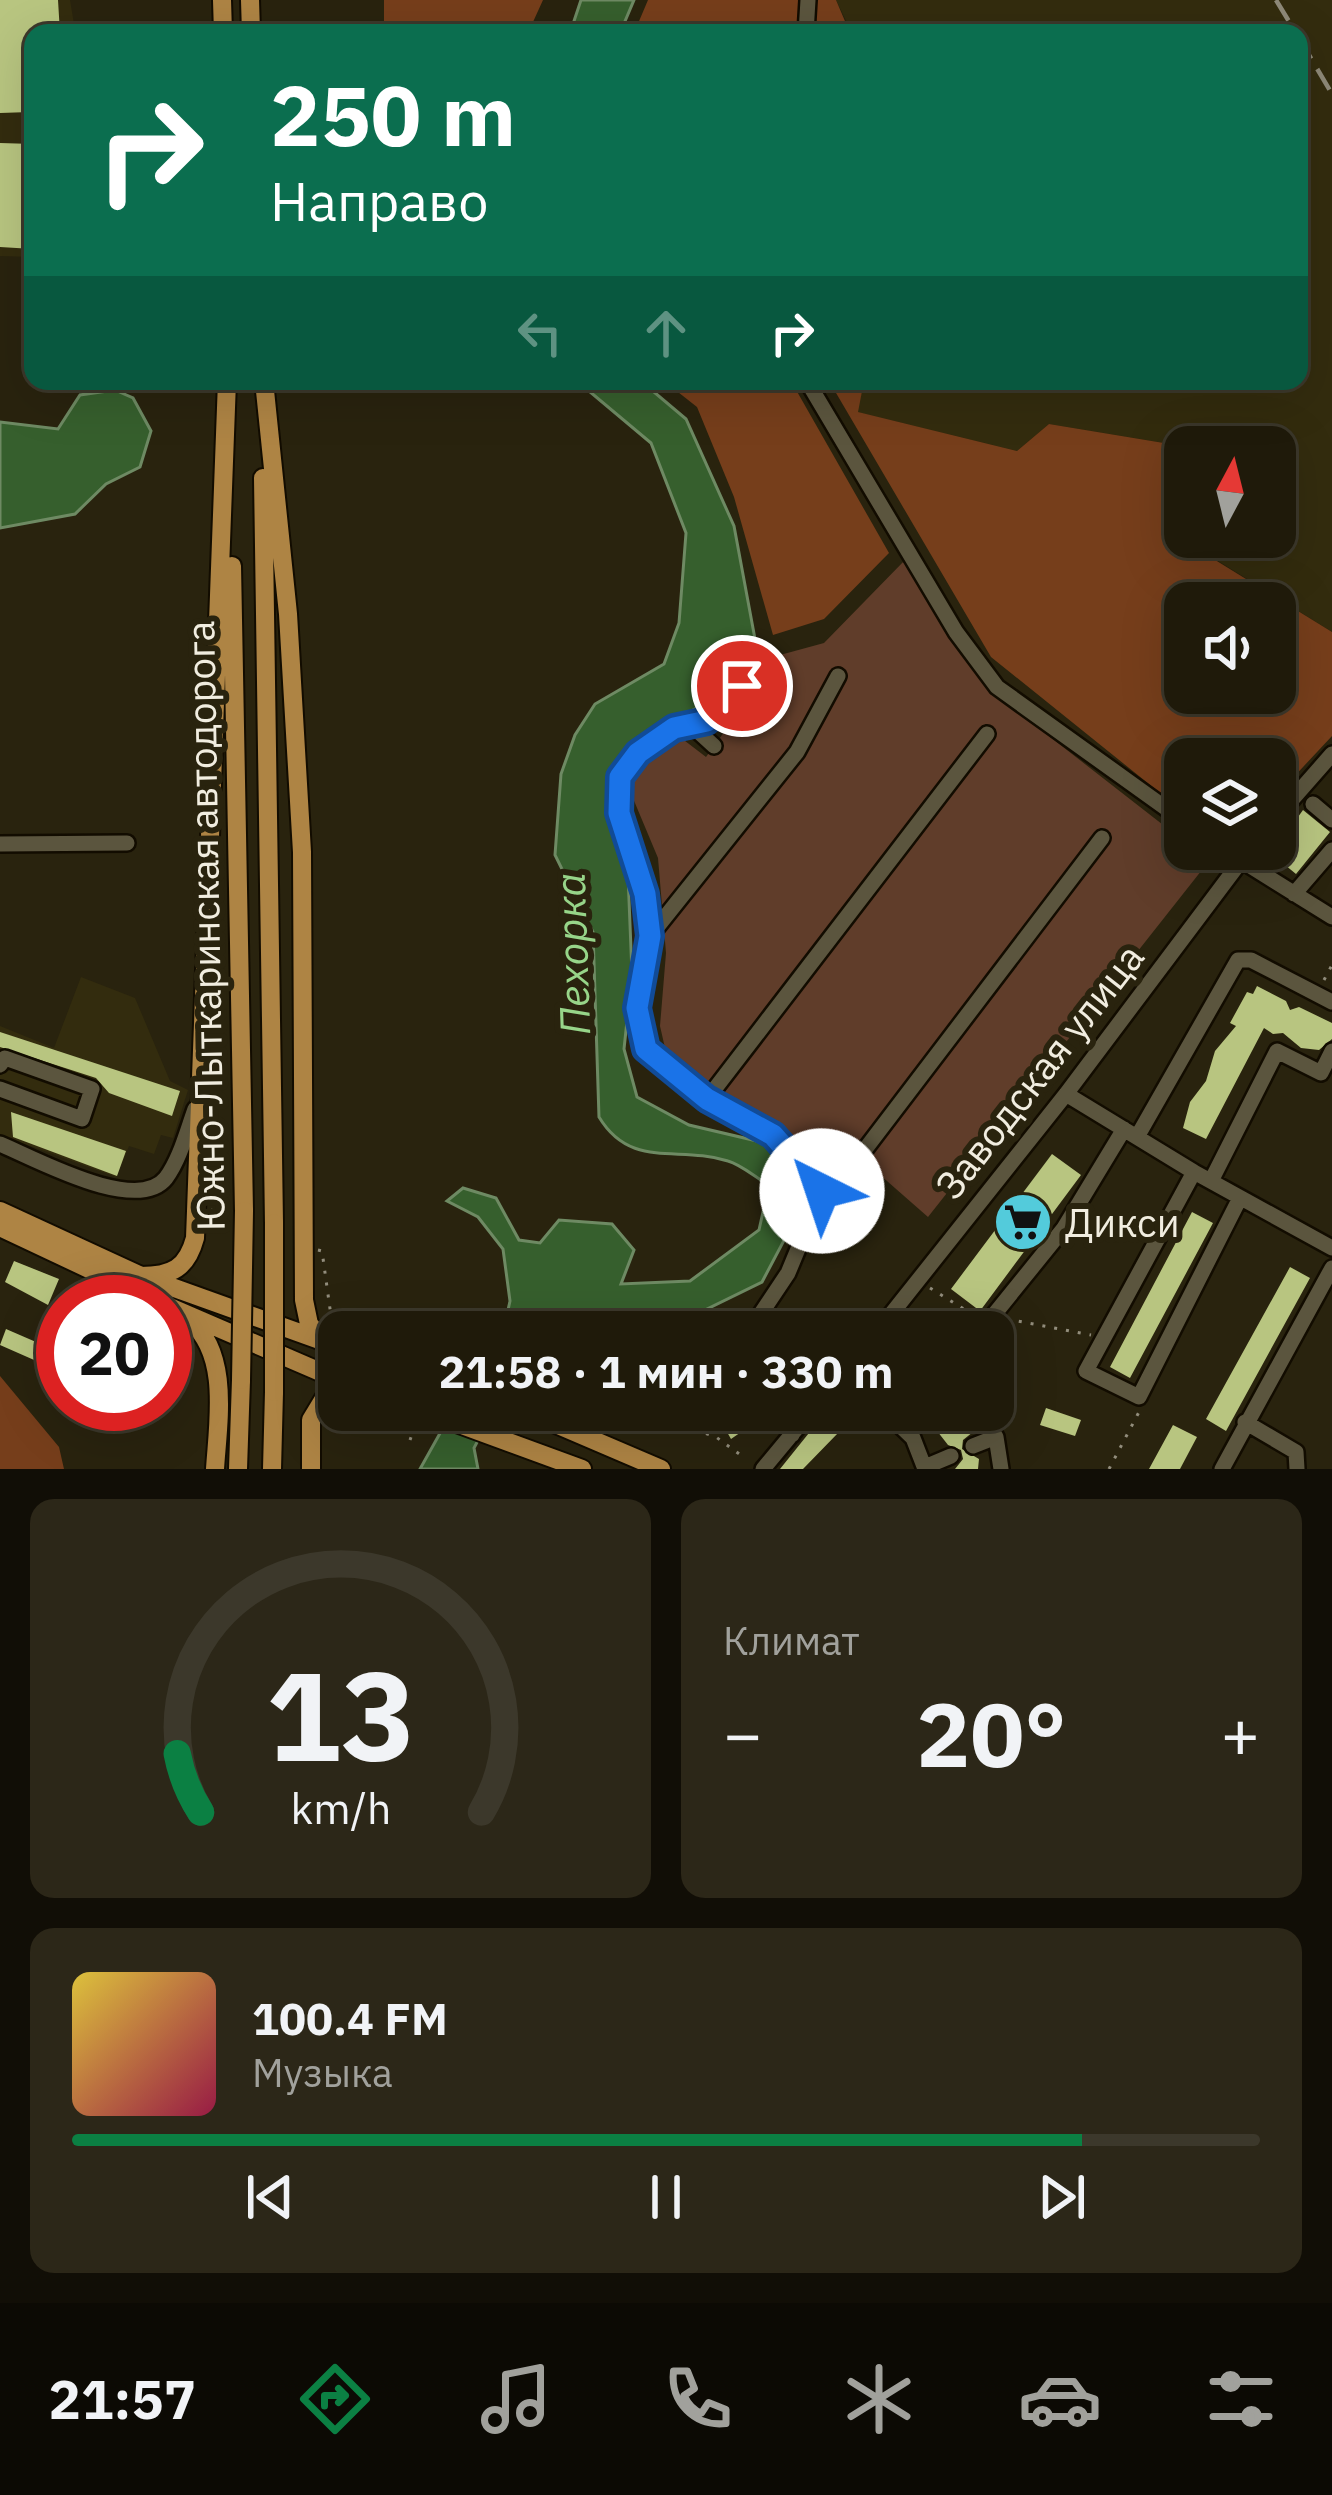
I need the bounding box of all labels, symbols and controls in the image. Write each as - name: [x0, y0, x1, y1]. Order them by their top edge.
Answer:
- text: 250 m: [270, 60, 516, 169]
- icon: right: [72, 72, 228, 228]
- text: Направо: [270, 166, 488, 236]
- icon: left: [507, 300, 573, 366]
- icon: ahead: [633, 300, 699, 366]
- icon: right: [759, 300, 825, 366]
- north arrow: [1164, 426, 1296, 558]
- map controls: [1164, 426, 1296, 870]
- button: sound: [1164, 582, 1296, 714]
- street label: Южно-Лыткаринская автодорога: [174, 620, 236, 1232]
- pin: [691, 635, 793, 737]
- icon: arrive: [709, 653, 775, 719]
- button: layers: [1164, 738, 1296, 870]
- water label: Пехорка: [542, 872, 602, 1036]
- street label: Заводская улица: [923, 933, 1155, 1209]
- position arrow: [759, 1128, 885, 1254]
- supermarket icon: Дикси: [992, 1191, 1054, 1253]
- place label: Дикси: [1065, 1197, 1180, 1248]
- speed limit sign: 20: [36, 1275, 192, 1431]
- text: 21:58 · 1 мин · 330 m: [439, 1342, 893, 1400]
- text: Климат: [723, 1615, 860, 1666]
- text: 13: [266, 1633, 415, 1795]
- text: 20°: [916, 1675, 1067, 1792]
- text: −: [723, 1690, 763, 1776]
- text: +: [1220, 1690, 1260, 1776]
- text: km/h: [290, 1779, 391, 1835]
- text: 100.4 FM: [252, 1989, 448, 2047]
- text: Музыка: [252, 2047, 393, 2098]
- icon: previous: [237, 2164, 303, 2230]
- icon: pause: [633, 2164, 699, 2230]
- icon: next: [1029, 2164, 1095, 2230]
- icon: directions: [293, 2357, 377, 2441]
- icon: music: [474, 2357, 558, 2441]
- icon: phone: [656, 2357, 740, 2441]
- icon: climate: [837, 2357, 921, 2441]
- icon: car: [1018, 2357, 1102, 2441]
- icon: filters: [1199, 2357, 1283, 2441]
- text: 21:57: [49, 2364, 196, 2434]

